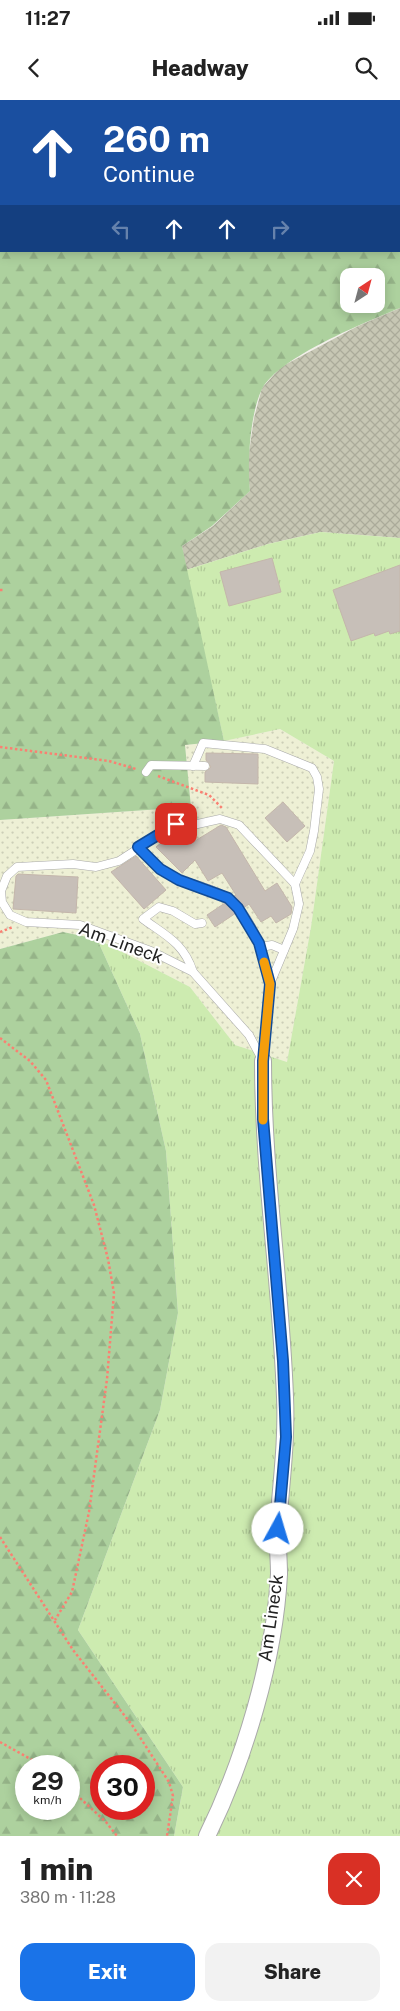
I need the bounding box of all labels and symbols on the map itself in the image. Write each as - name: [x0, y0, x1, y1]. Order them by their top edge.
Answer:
- north arrow: [340, 268, 385, 312]
- pin: [155, 803, 197, 845]
- street label: Am Lineck: [76, 918, 166, 967]
- position arrow: [251, 1502, 303, 1554]
- street label: Am Lineck: [254, 1573, 287, 1663]
- speed limit sign: 30: [90, 1755, 155, 1820]

